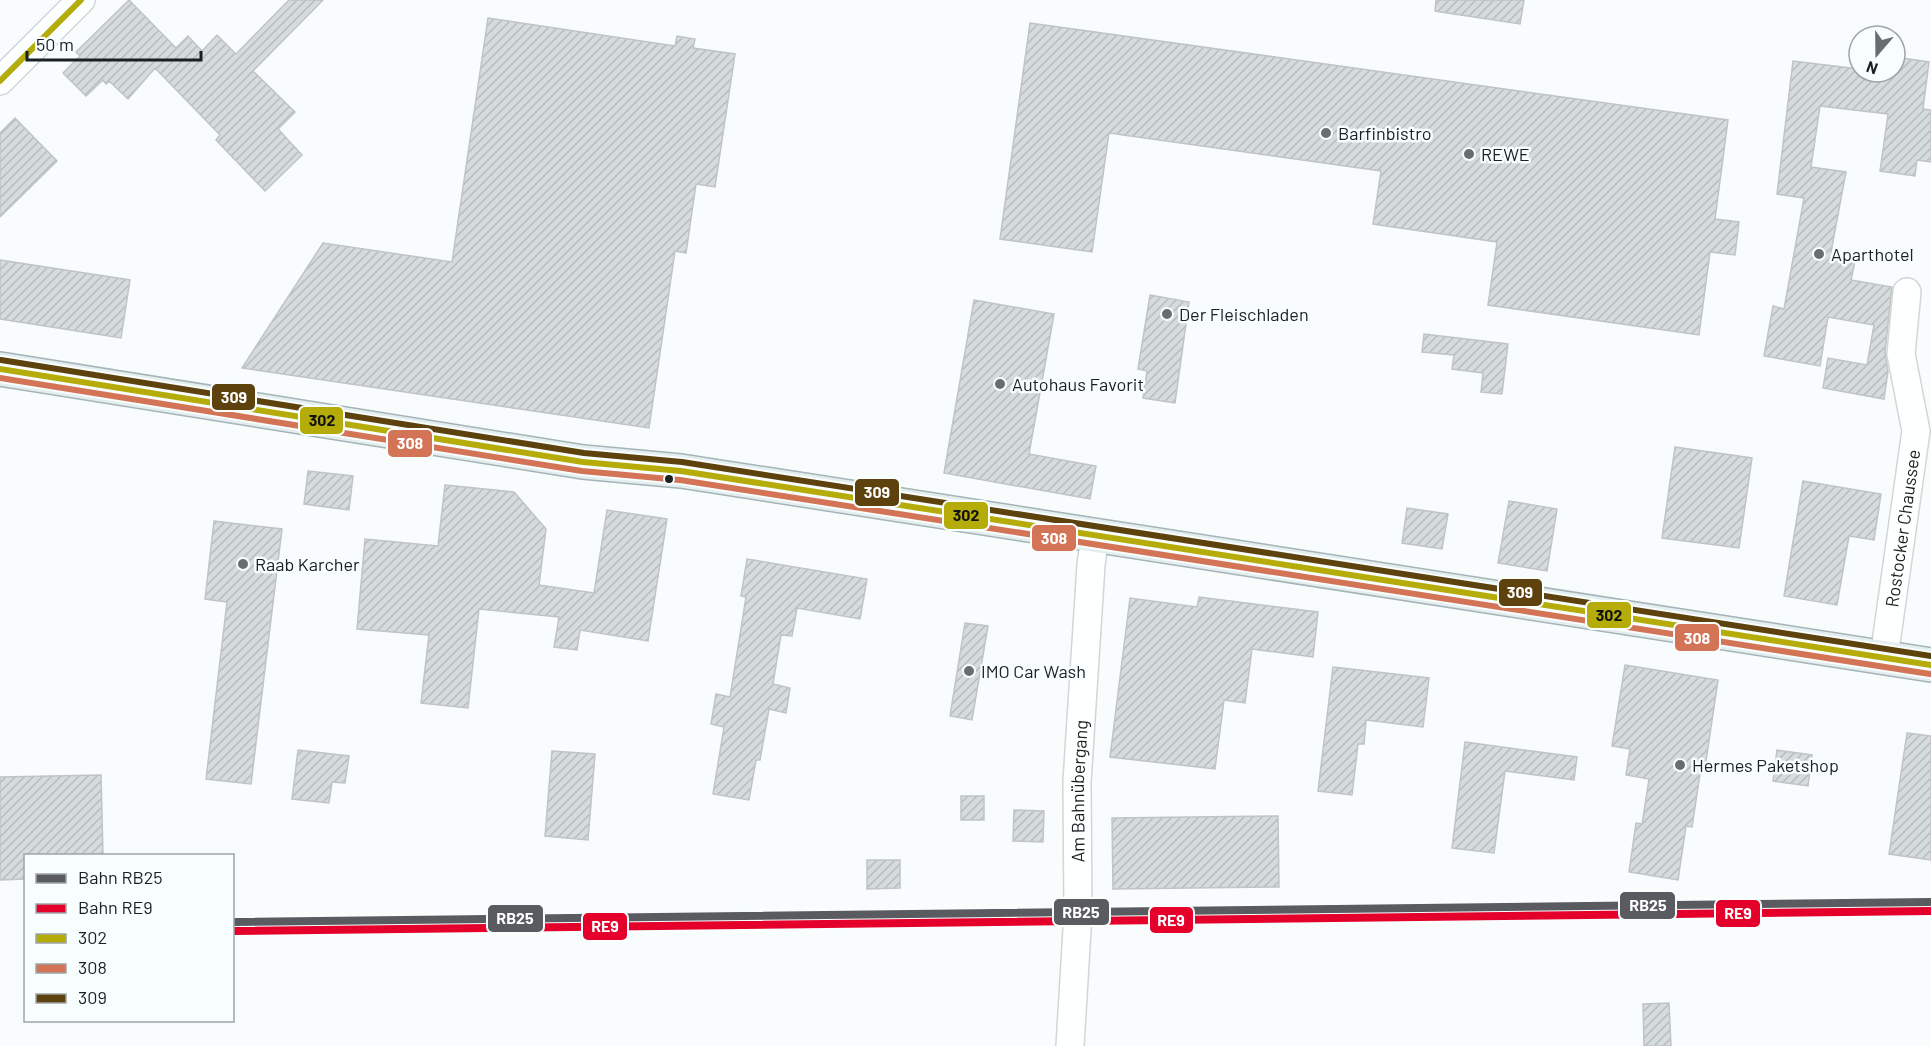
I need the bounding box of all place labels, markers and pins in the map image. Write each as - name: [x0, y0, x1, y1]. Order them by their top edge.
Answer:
- place label: Barfinbistro: [1338, 122, 1432, 144]
- marker: Barfinbistro: [1319, 126, 1333, 140]
- place label: REWE: [1481, 143, 1530, 165]
- marker: REWE: [1462, 147, 1476, 161]
- place label: Aparthotel: [1831, 243, 1914, 265]
- marker: Aparthotel: [1812, 247, 1826, 261]
- place label: Der Fleischladen: [1179, 303, 1309, 325]
- marker: Der Fleischladen: [1160, 307, 1174, 321]
- place label: Autohaus Favorit: [1012, 373, 1144, 395]
- marker: Autohaus Favorit: [993, 377, 1007, 391]
- unlabelled marker: [663, 473, 675, 485]
- place label: Raab Karcher: [255, 553, 360, 575]
- marker: Raab Karcher: [236, 557, 250, 571]
- place label: IMO Car Wash: [981, 660, 1086, 682]
- marker: IMO Car Wash: [962, 664, 976, 678]
- place label: Hermes Paketshop: [1692, 754, 1839, 776]
- marker: Hermes Paketshop: [1673, 758, 1687, 772]

